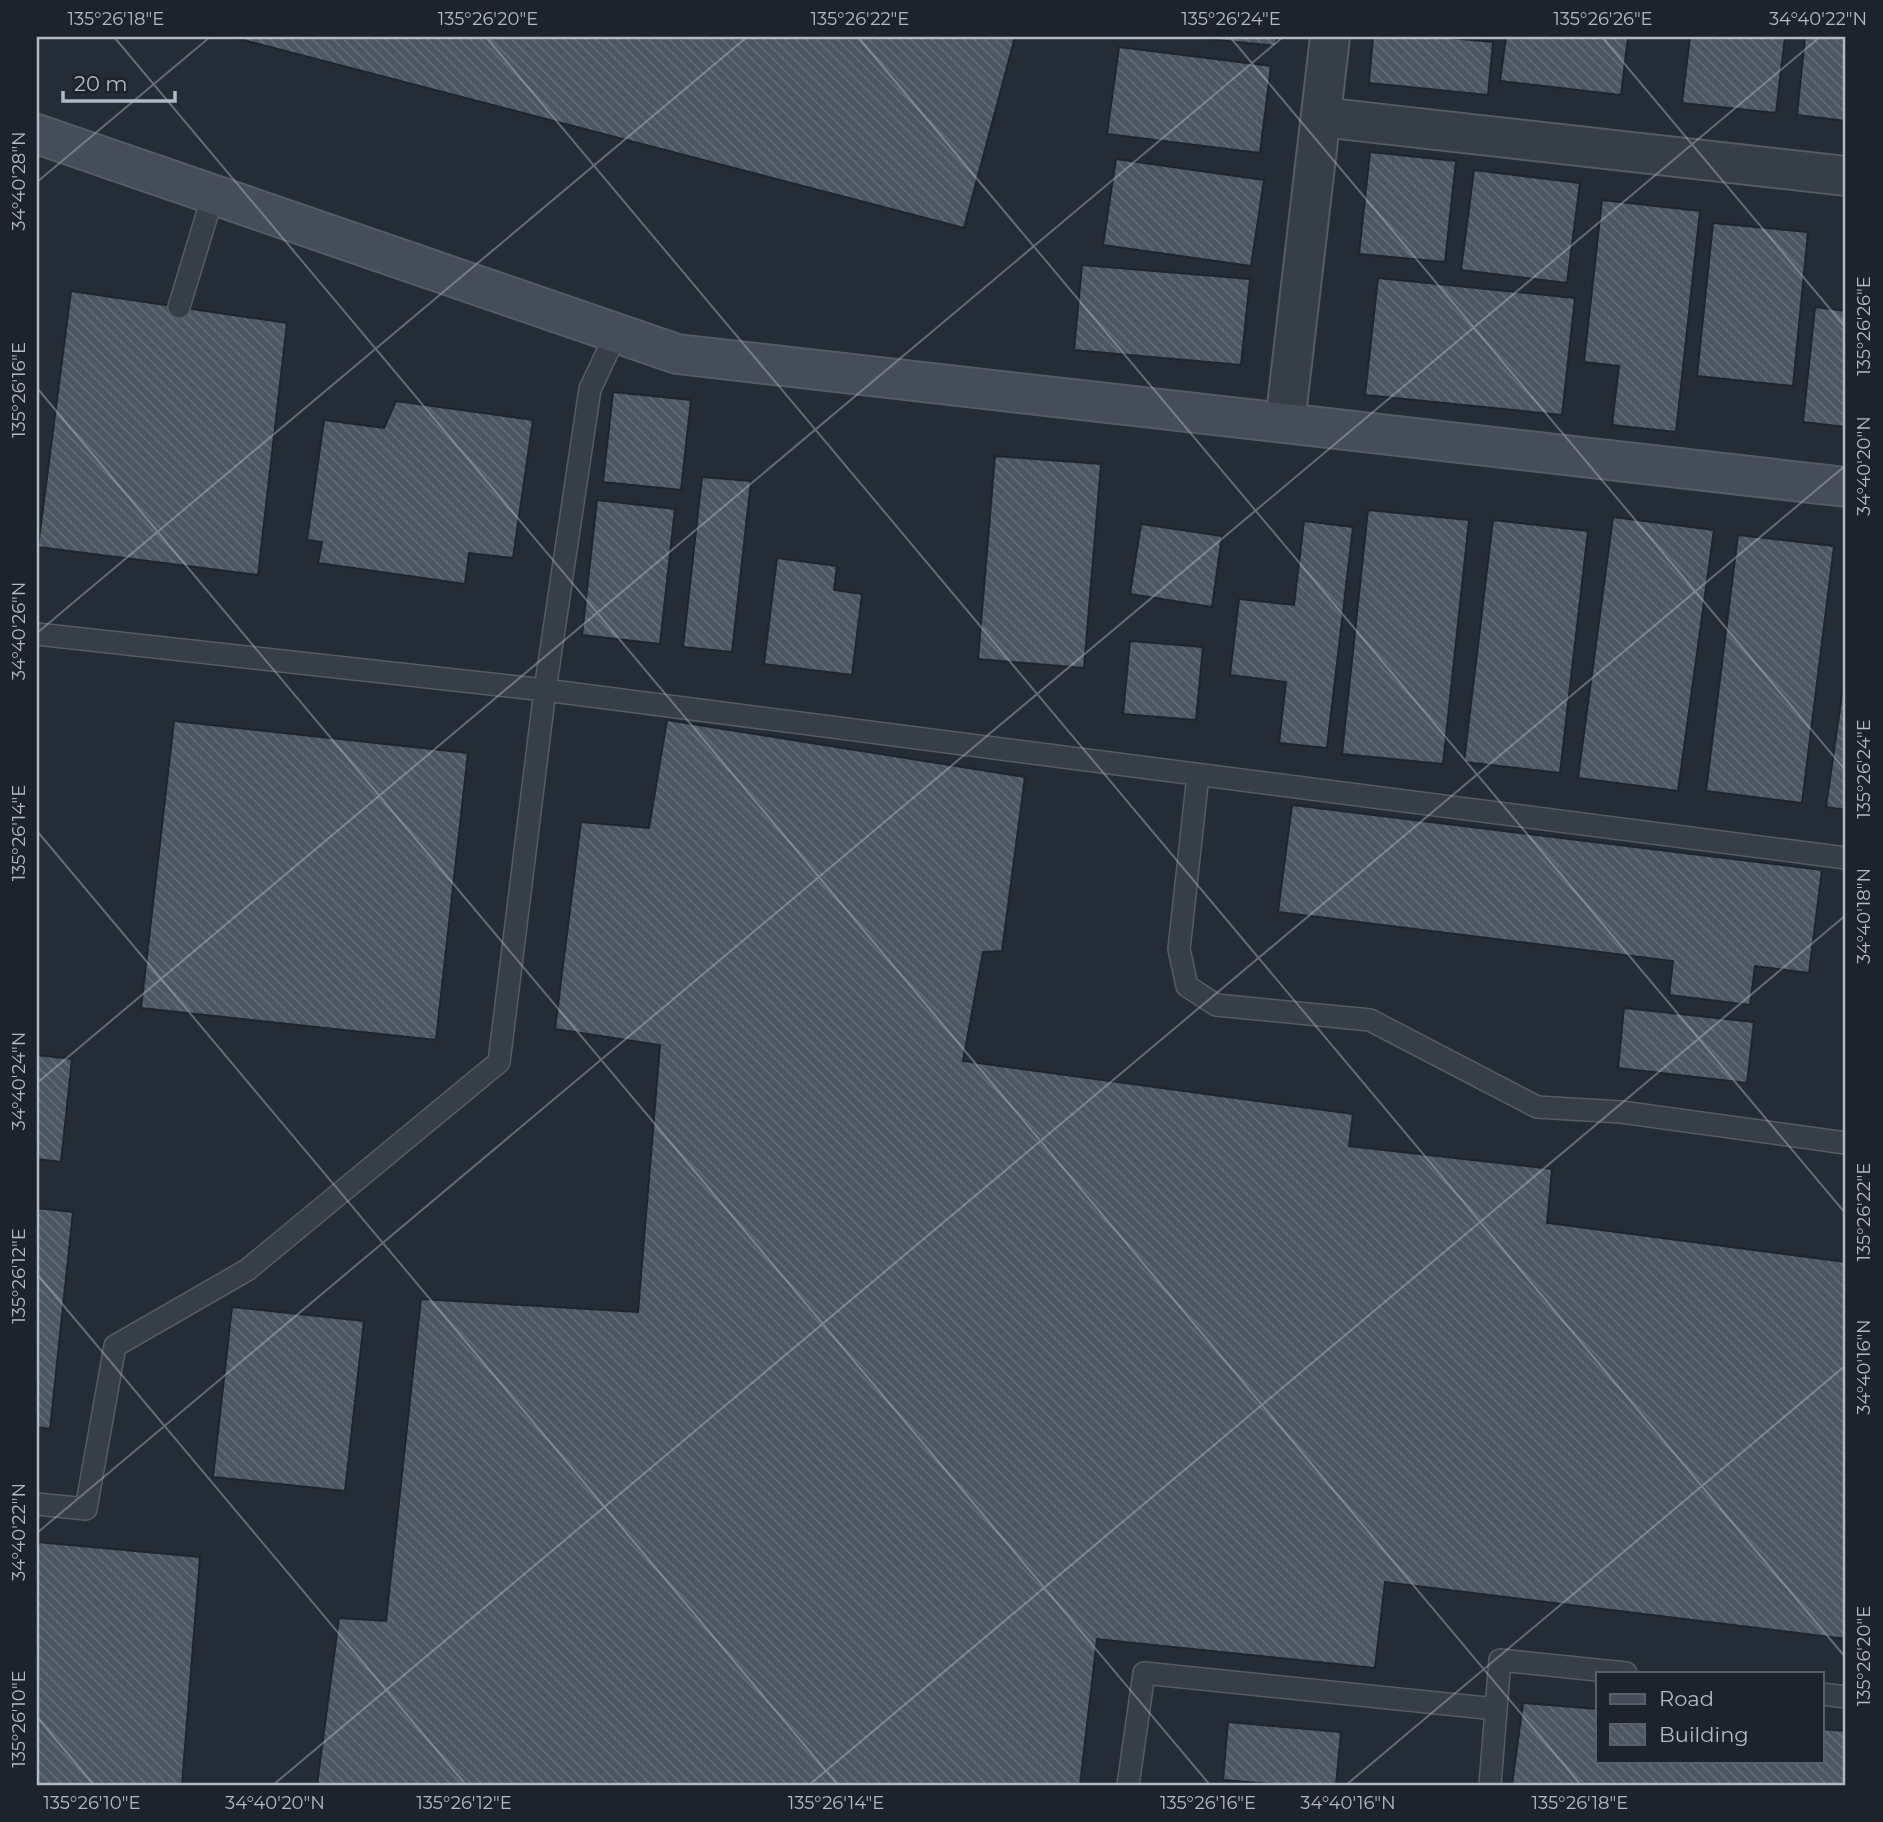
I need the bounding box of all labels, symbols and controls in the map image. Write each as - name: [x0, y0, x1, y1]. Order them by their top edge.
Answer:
- text: 135°26'18"E: [68, 8, 164, 30]
- text: 135°26'20"E: [438, 8, 538, 30]
- text: 135°26'22"E: [811, 8, 909, 30]
- text: 135°26'24"E: [1181, 8, 1281, 30]
- text: 135°26'26"E: [1553, 8, 1653, 30]
- text: 34°40'22"N: [1769, 8, 1867, 30]
- scale bar: [63, 60, 175, 104]
- text: 20 m: [74, 71, 128, 96]
- text: 34°40'28"N: [8, 131, 30, 231]
- text: 135°26'26"E: [1853, 276, 1875, 376]
- text: 135°26'16"E: [8, 342, 30, 438]
- text: 34°40'20"N: [1853, 416, 1875, 516]
- text: 34°40'26"N: [8, 582, 30, 680]
- text: 135°26'24"E: [1853, 719, 1875, 819]
- text: 135°26'14"E: [8, 785, 30, 881]
- text: 34°40'18"N: [1853, 868, 1875, 964]
- text: 34°40'24"N: [8, 1032, 30, 1130]
- text: 135°26'22"E: [1853, 1163, 1875, 1261]
- text: 135°26'12"E: [8, 1228, 30, 1324]
- text: 34°40'16"N: [1853, 1319, 1875, 1415]
- text: 34°40'22"N: [8, 1483, 30, 1581]
- text: 135°26'20"E: [1853, 1606, 1875, 1706]
- text: 135°26'10"E: [8, 1670, 30, 1768]
- legend: [1596, 1672, 1824, 1762]
- text: Road: [1659, 1686, 1714, 1711]
- text: Building: [1659, 1722, 1749, 1747]
- text: 135°26'10"E: [43, 1792, 141, 1814]
- text: 34°40'20"N: [225, 1792, 325, 1814]
- text: 135°26'12"E: [416, 1792, 512, 1814]
- text: 135°26'14"E: [788, 1792, 884, 1814]
- text: 135°26'16"E: [1160, 1792, 1256, 1814]
- text: 34°40'16"N: [1300, 1792, 1396, 1814]
- text: 135°26'18"E: [1532, 1792, 1628, 1814]

